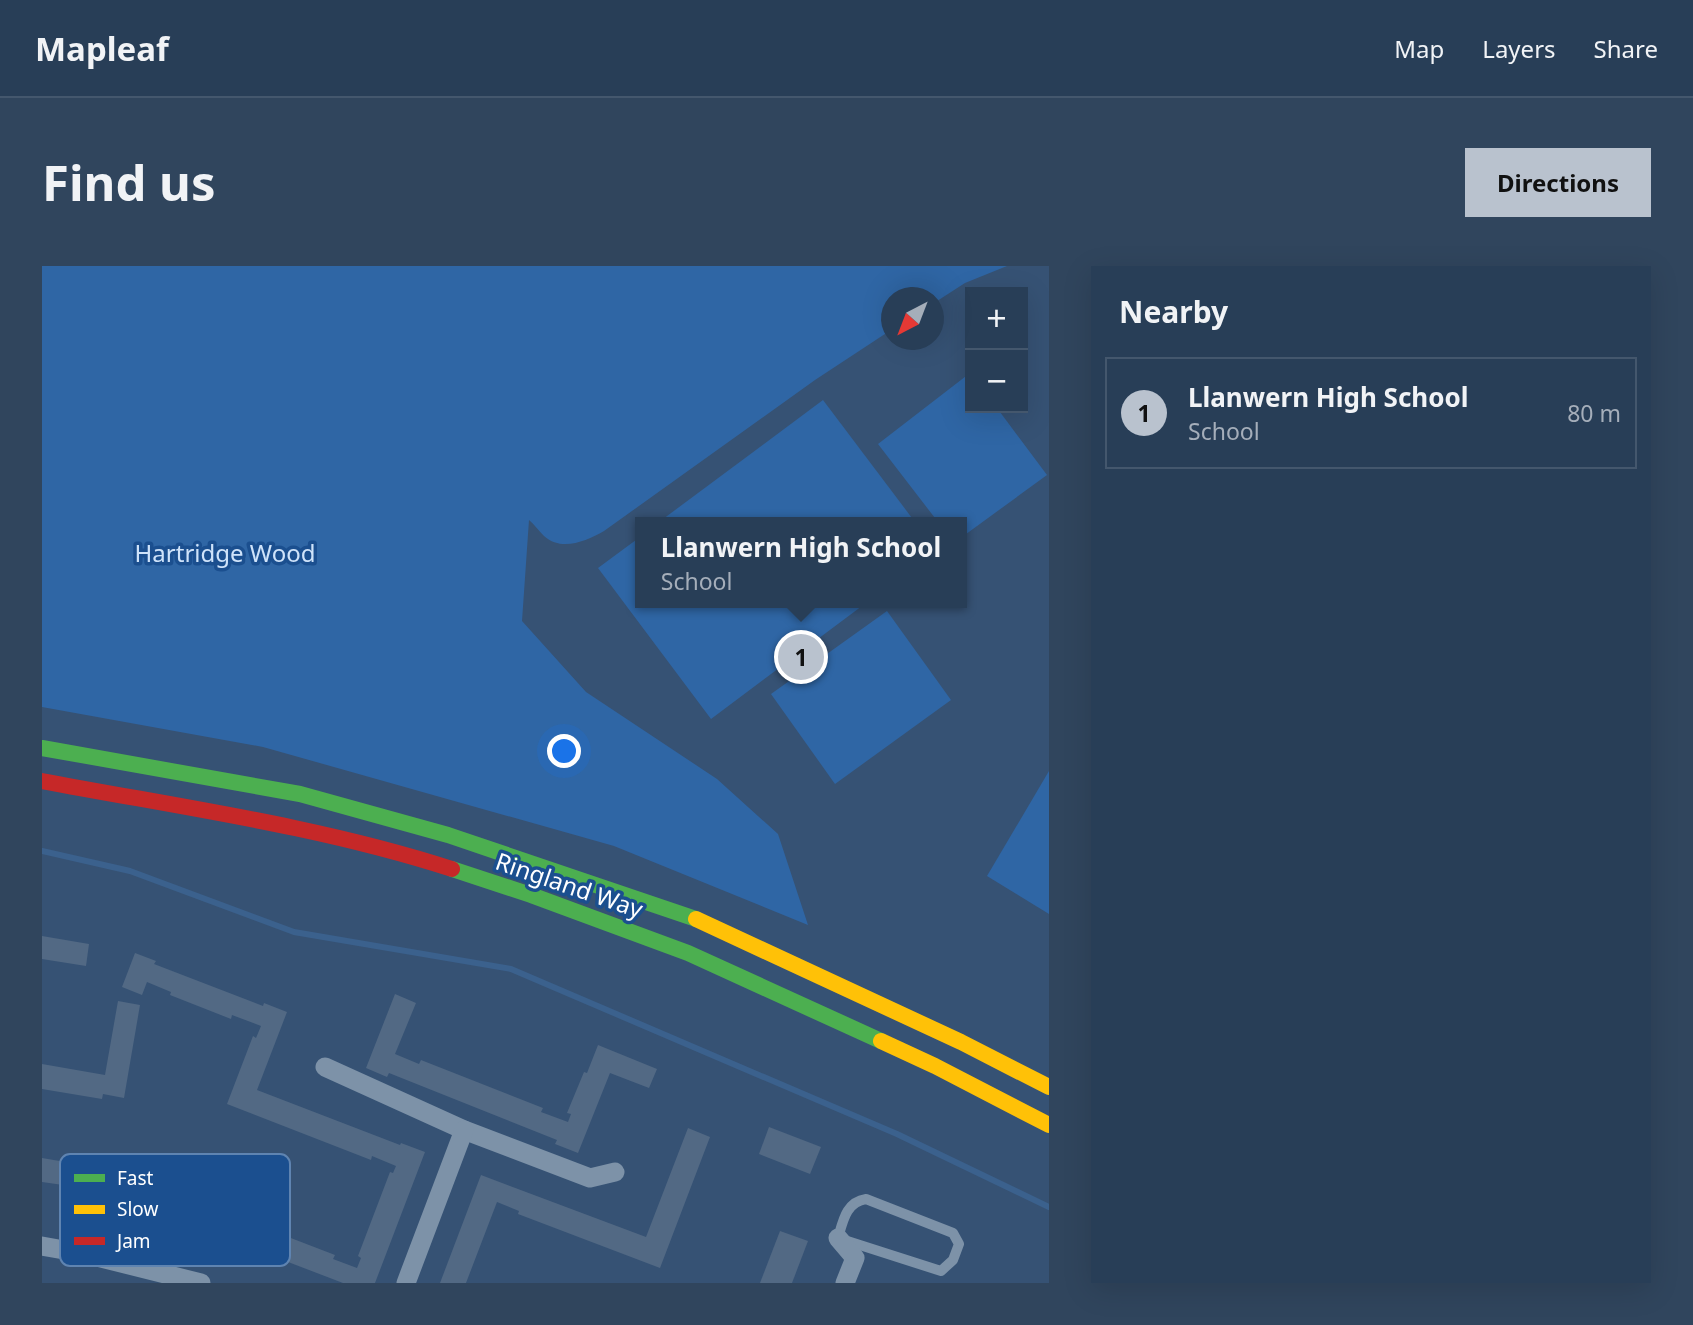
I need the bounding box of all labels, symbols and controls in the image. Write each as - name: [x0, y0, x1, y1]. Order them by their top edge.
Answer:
- text: Mapleaf: [35, 26, 169, 71]
- text: Map: [1394, 32, 1444, 65]
- text: Layers: [1482, 32, 1556, 65]
- text: Share: [1594, 32, 1658, 65]
- button: Directions: [1465, 148, 1651, 217]
- text: Find us: [42, 149, 216, 215]
- north arrow: [881, 287, 944, 350]
- map controls: [965, 287, 1028, 413]
- button: +: [965, 287, 1028, 350]
- text: Nearby: [1119, 291, 1228, 332]
- button: −: [965, 350, 1028, 413]
- text: Llanwern High School: [1188, 379, 1468, 415]
- text: 1: [1137, 397, 1151, 429]
- text: 80 m: [1567, 397, 1621, 429]
- text: School: [1188, 415, 1260, 447]
- popup: [635, 517, 967, 608]
- text: Llanwern High School: [661, 529, 941, 565]
- park label: Hartridge Wood: [135, 536, 315, 569]
- text: School: [661, 565, 732, 597]
- pin: 1: [778, 631, 824, 683]
- your location: [547, 734, 581, 768]
- street label: Ringland Way: [491, 844, 648, 925]
- legend: [60, 1154, 290, 1266]
- text: Fast: [117, 1165, 154, 1191]
- text: Slow: [117, 1196, 158, 1222]
- text: Jam: [115, 1228, 151, 1254]

